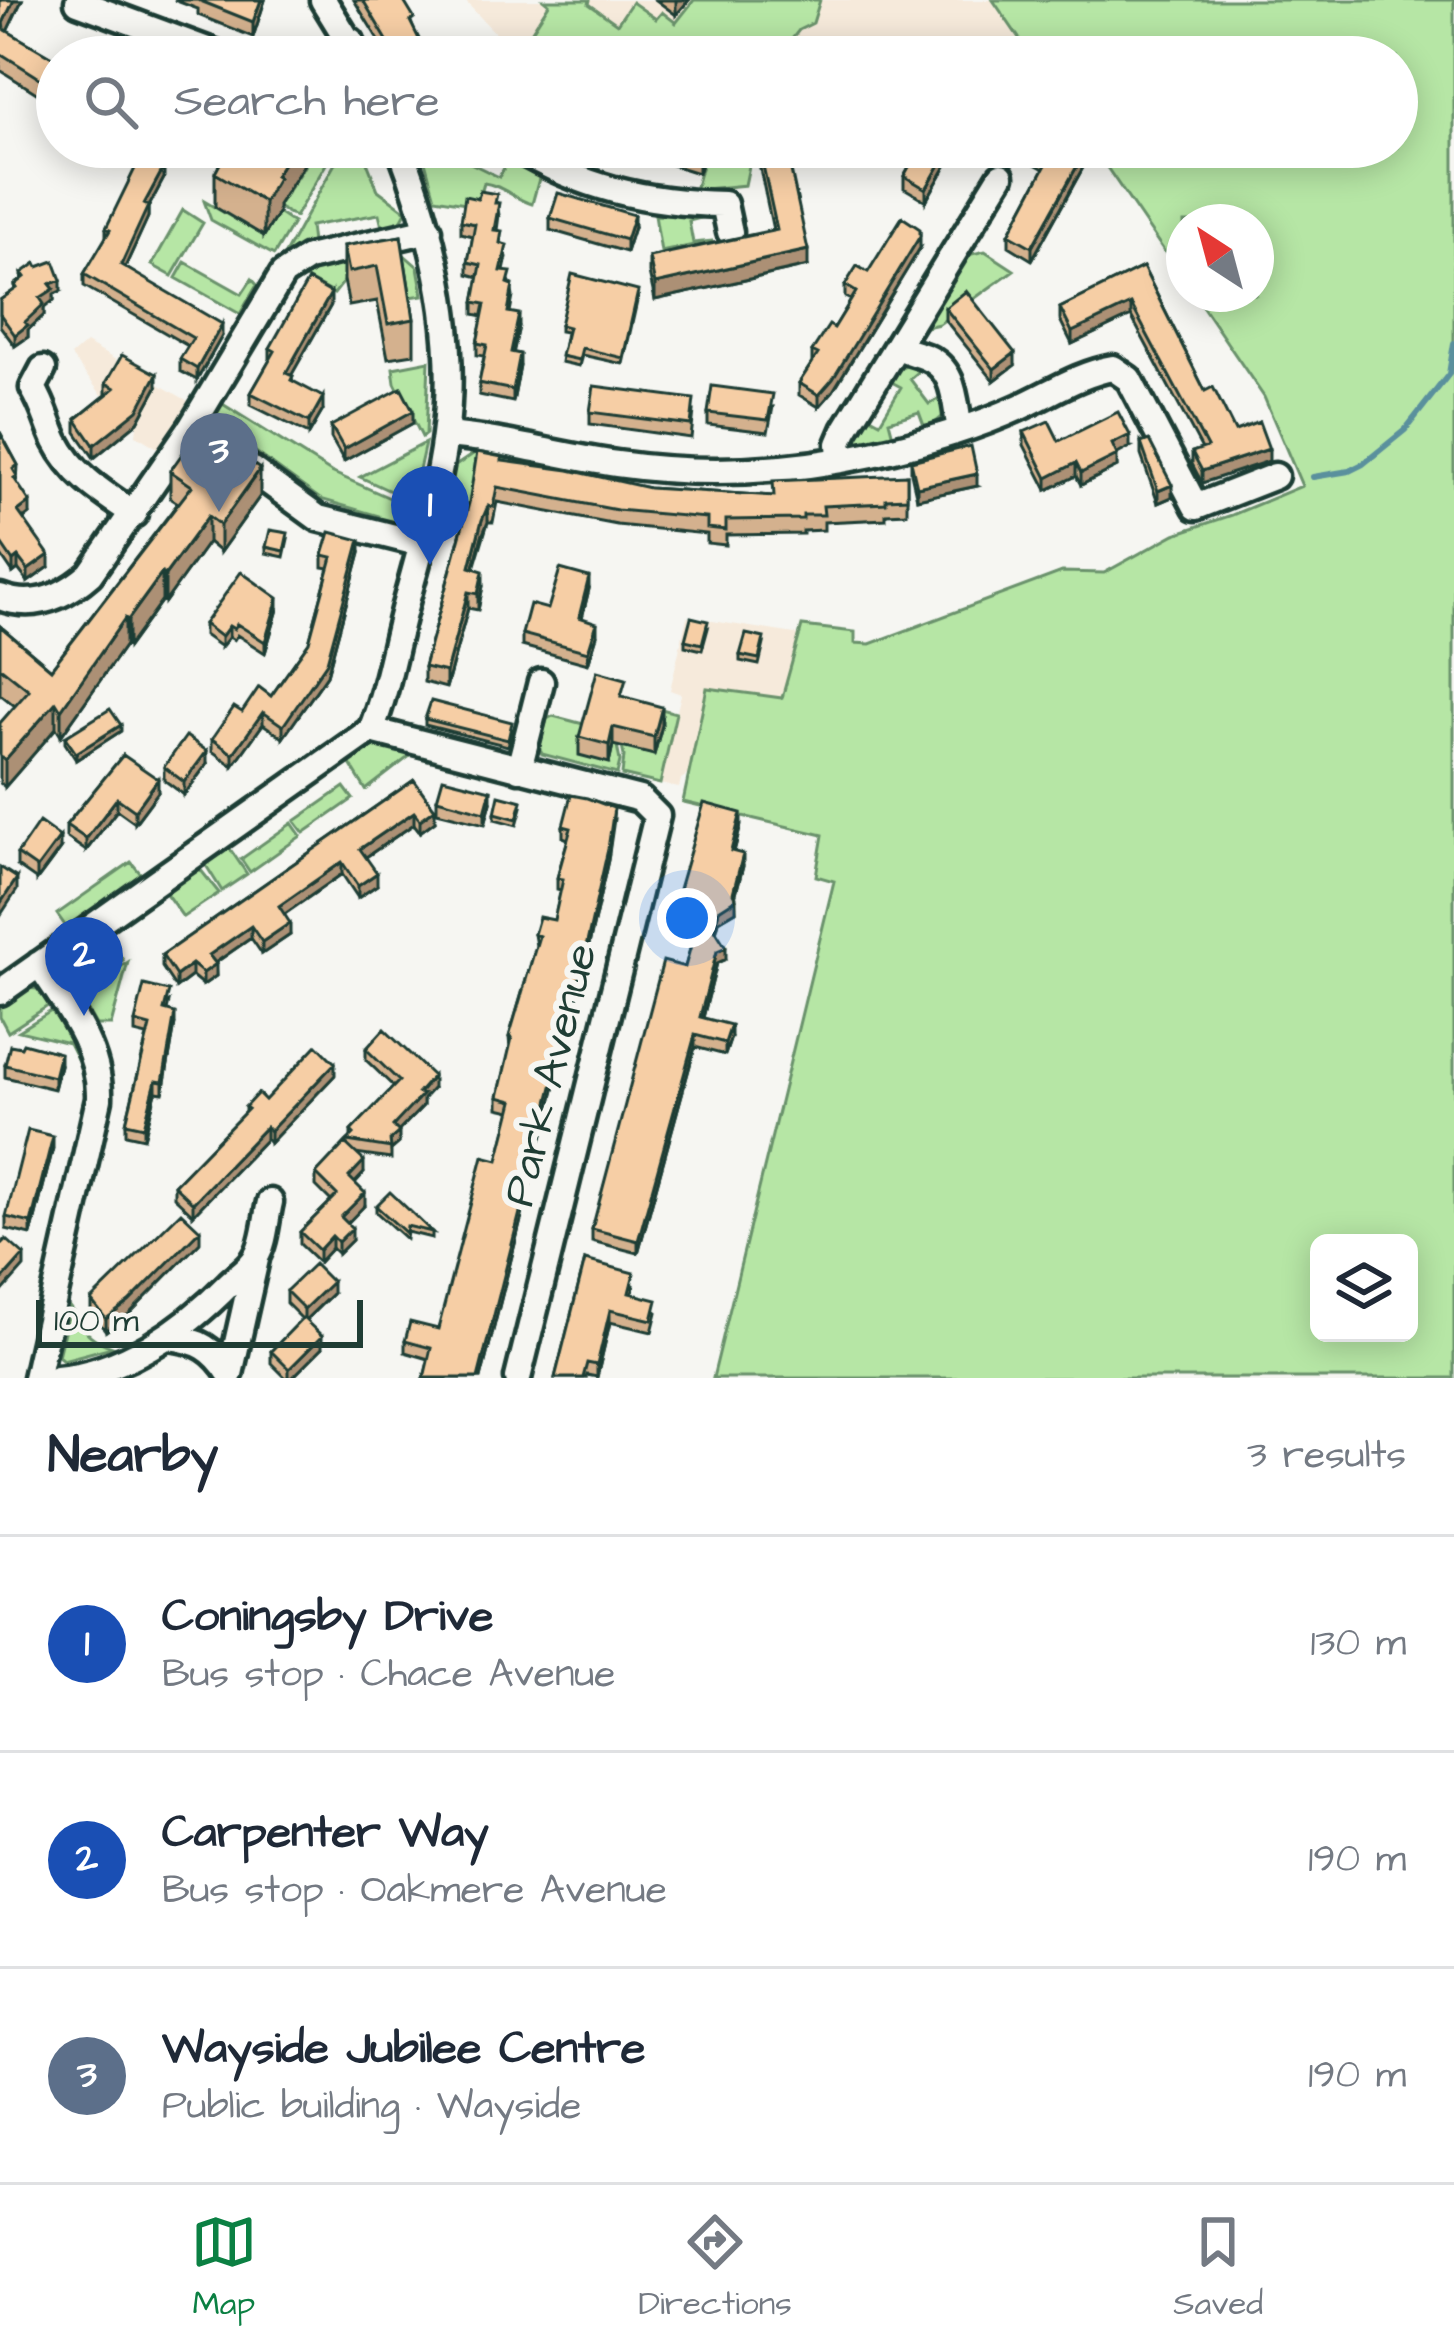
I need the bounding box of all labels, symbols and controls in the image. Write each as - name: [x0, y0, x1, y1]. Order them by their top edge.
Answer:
- search box: [36, 36, 1418, 168]
- icon: search: [78, 69, 144, 135]
- text: Search here: [174, 71, 440, 133]
- north arrow: [1166, 204, 1274, 312]
- pin: 3: [180, 413, 258, 512]
- pin: 1: [391, 466, 469, 565]
- your location: [657, 888, 717, 948]
- pin: 2: [45, 917, 123, 1016]
- street label: Park Avenue: [488, 937, 614, 1213]
- map controls: [1310, 1234, 1418, 1342]
- button: layers: [1310, 1234, 1418, 1342]
- scale bar: [36, 1294, 363, 1347]
- text: 100 m: [54, 1298, 139, 1344]
- text: Nearby: [48, 1421, 218, 1492]
- text: 3 results: [1247, 1429, 1406, 1483]
- text: Coningsby Drive: [162, 1586, 493, 1648]
- text: 1: [85, 1617, 90, 1671]
- text: 130 m: [1311, 1617, 1406, 1671]
- text: Bus stop · Chace Avenue: [162, 1648, 615, 1702]
- text: Carpenter Way: [162, 1802, 489, 1864]
- text: 2: [76, 1833, 98, 1887]
- text: 190 m: [1308, 1833, 1406, 1887]
- text: Bus stop · Oakmere Avenue: [162, 1864, 667, 1918]
- text: Wayside Jubilee Centre: [162, 2018, 645, 2080]
- text: 3: [77, 2049, 97, 2103]
- text: 190 m: [1308, 2049, 1406, 2103]
- text: Public building · Wayside: [162, 2080, 581, 2134]
- tab: Map: [191, 2209, 257, 2327]
- tab: Directions: [638, 2209, 792, 2327]
- tab: Saved: [1173, 2209, 1263, 2327]

